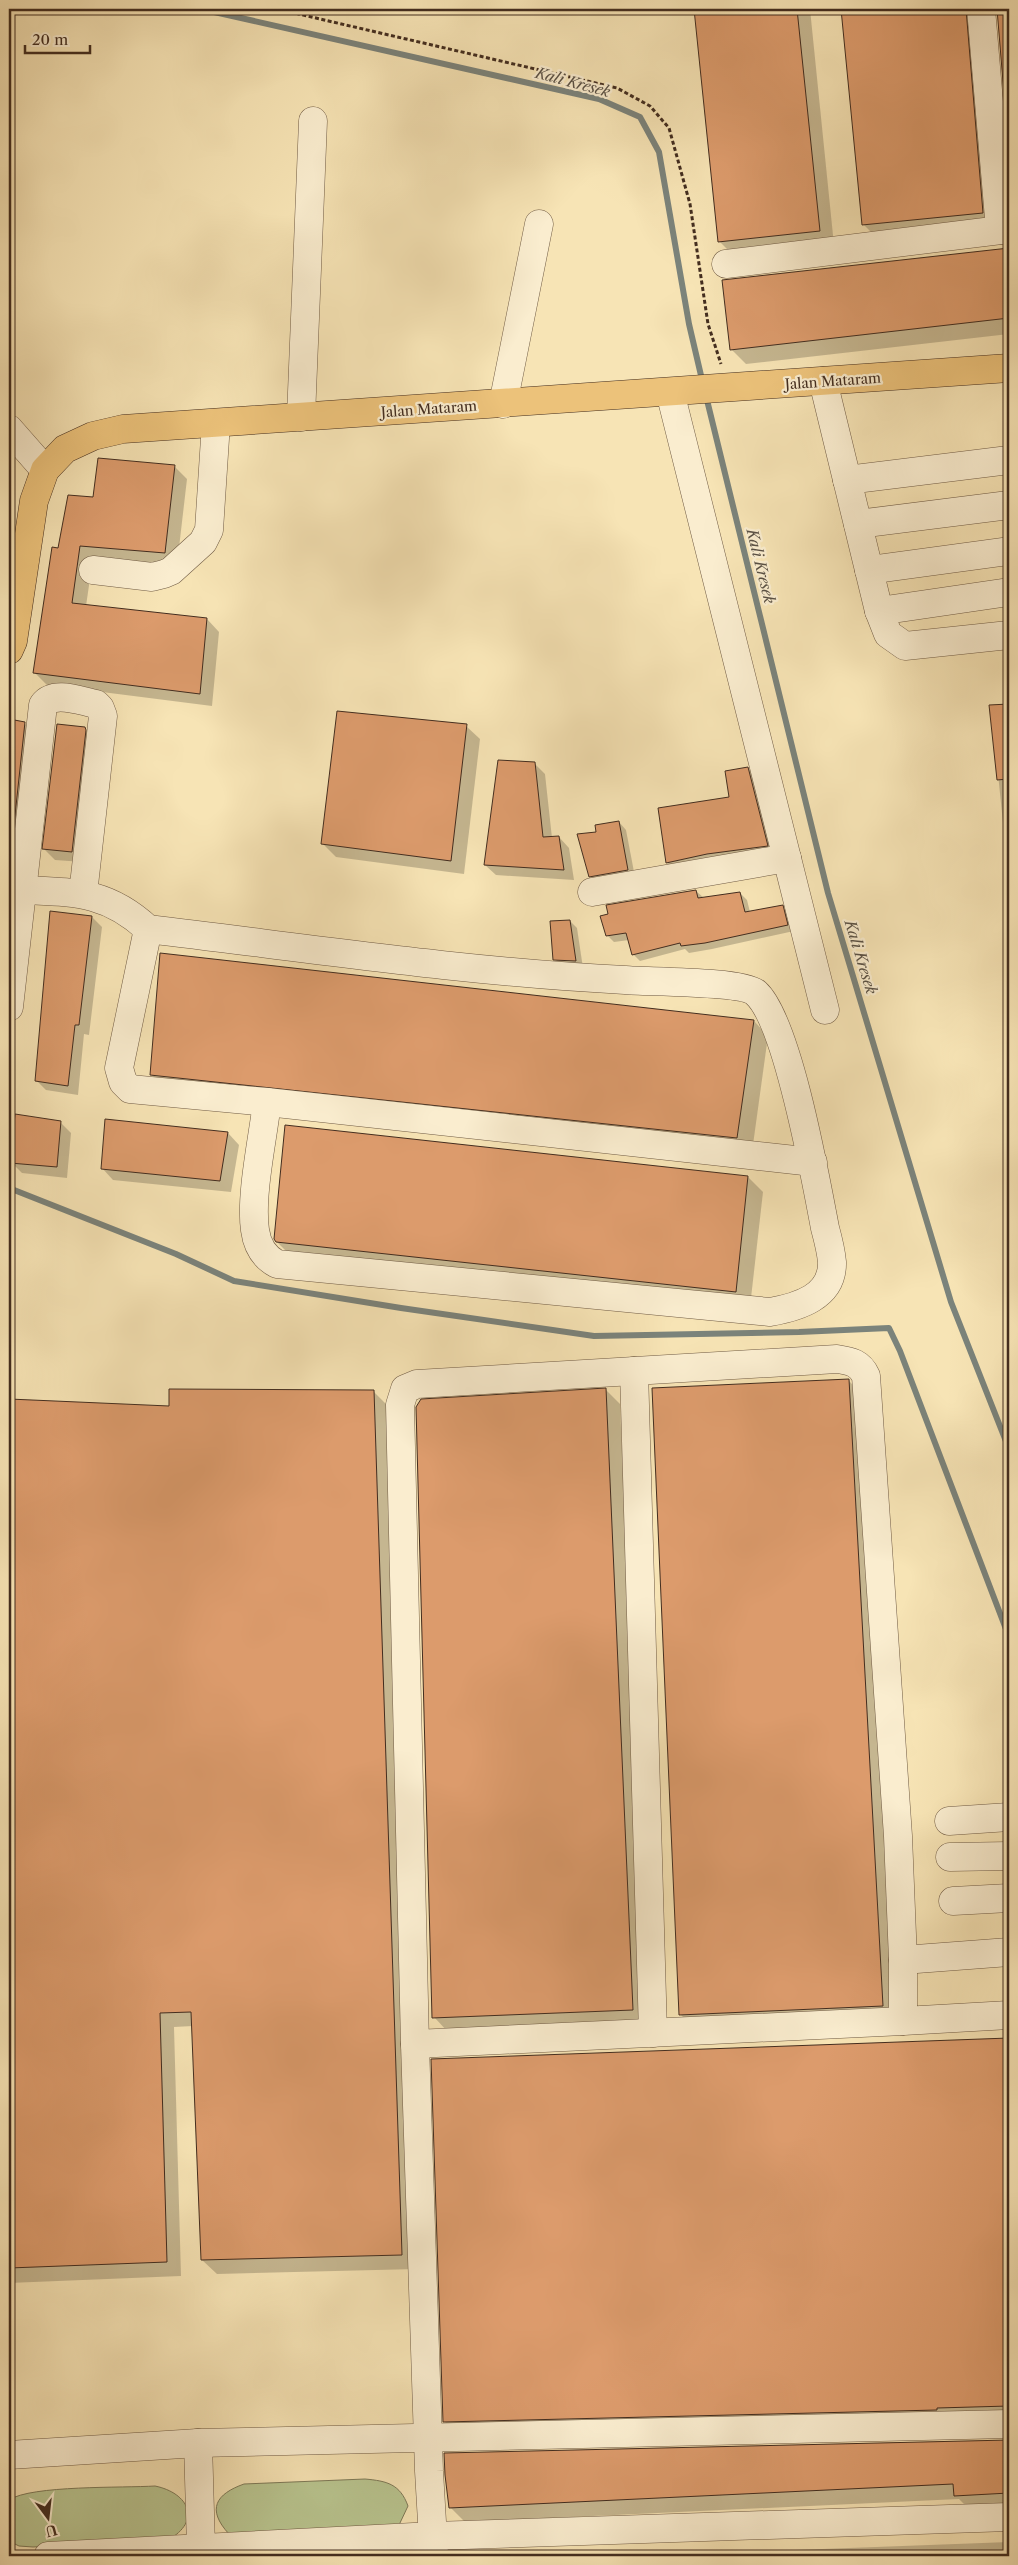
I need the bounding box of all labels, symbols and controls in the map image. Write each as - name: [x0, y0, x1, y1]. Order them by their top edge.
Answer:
- scale bar: [25, 22, 90, 54]
- text: 20 m: [32, 30, 68, 49]
- water label: Kali Kresek: [533, 63, 613, 101]
- street label: Jalan Mataram: [782, 369, 882, 393]
- street label: Jalan Mataram: [378, 397, 478, 421]
- water label: Kali Kresek: [742, 526, 780, 606]
- water label: Kali Kresek: [840, 917, 881, 997]
- north arrow: [22, 2492, 72, 2542]
- text: U: [43, 2520, 59, 2541]

